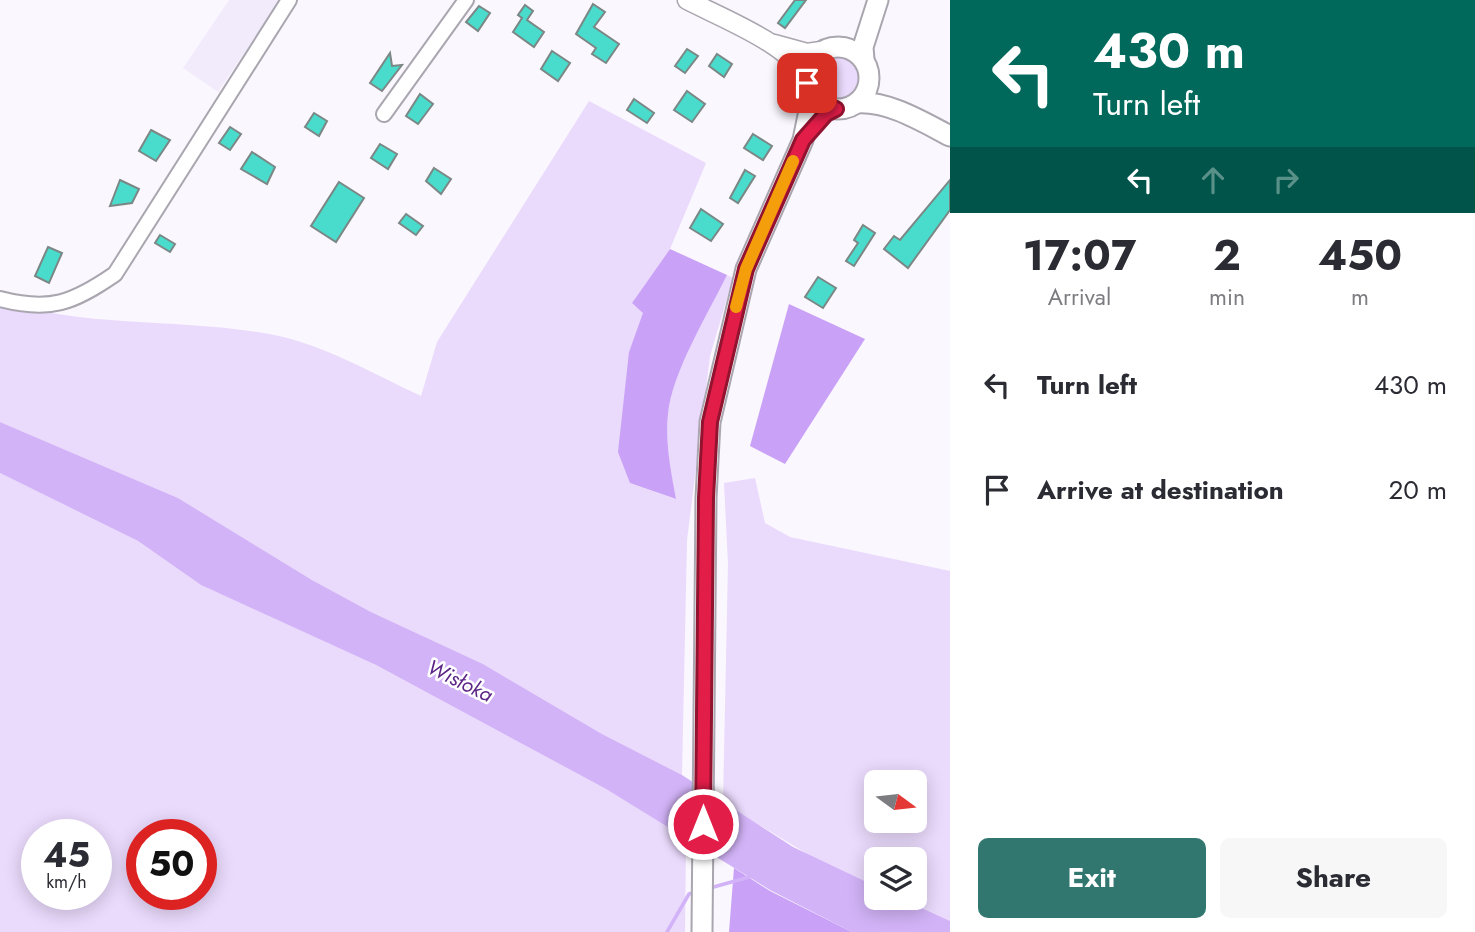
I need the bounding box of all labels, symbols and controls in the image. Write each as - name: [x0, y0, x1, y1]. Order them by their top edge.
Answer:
- text: 430 m: [1093, 16, 1245, 86]
- icon: left: [978, 28, 1069, 119]
- pin: [777, 53, 837, 113]
- icon: arrive: [788, 64, 826, 102]
- text: Turn left: [1093, 81, 1200, 127]
- icon: left: [1121, 161, 1159, 199]
- icon: ahead: [1194, 161, 1232, 199]
- icon: right: [1267, 161, 1305, 199]
- text: 17:07: [1023, 225, 1136, 286]
- text: 2: [1213, 225, 1241, 286]
- text: 450: [1318, 225, 1402, 286]
- text: Arrival: [1048, 280, 1111, 314]
- text: min: [1209, 280, 1245, 314]
- text: m: [1351, 280, 1369, 314]
- icon: left: [978, 366, 1016, 404]
- text: Turn left: [1037, 366, 1137, 404]
- text: 430 m: [1374, 366, 1447, 404]
- icon: arrive: [978, 471, 1016, 509]
- text: Arrive at destination: [1037, 471, 1284, 509]
- text: 20 m: [1389, 471, 1447, 509]
- water label: Wisłoka: [422, 652, 498, 710]
- north arrow: [864, 770, 928, 833]
- map controls: [864, 770, 927, 910]
- position arrow: [666, 787, 740, 861]
- speed limit sign: 50: [126, 819, 217, 910]
- text: 45: [43, 830, 90, 880]
- button: Exit: [978, 838, 1206, 918]
- button: Share: [1220, 838, 1447, 918]
- button: layers: [864, 847, 927, 910]
- text: km/h: [46, 869, 87, 895]

